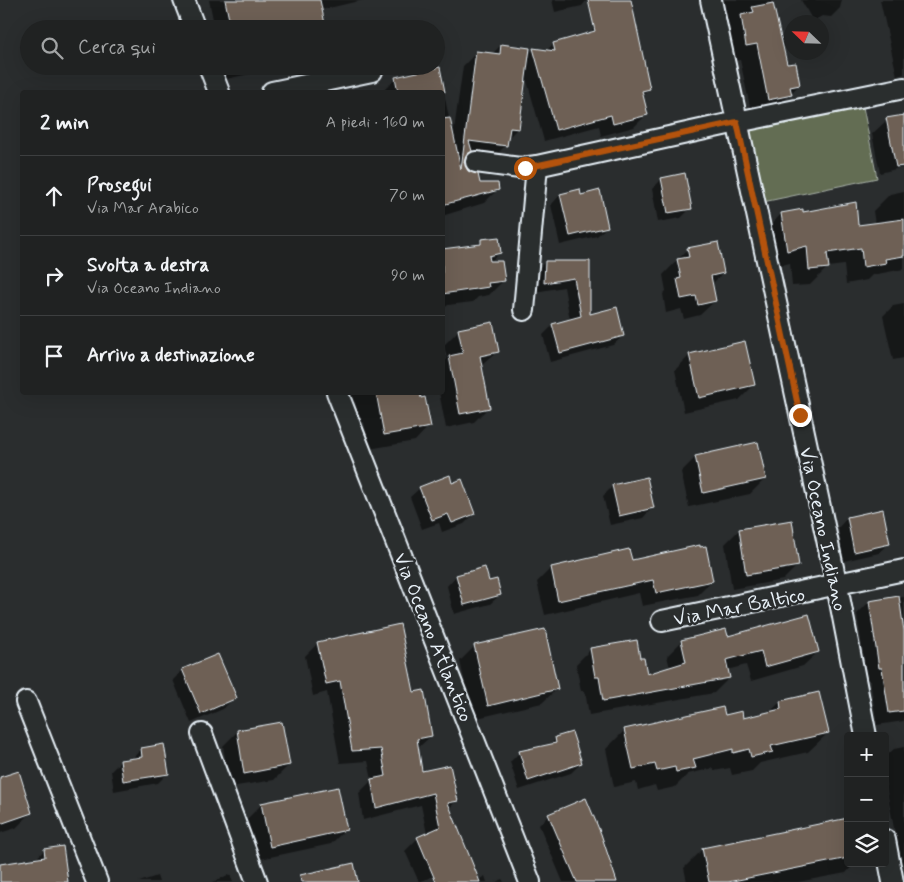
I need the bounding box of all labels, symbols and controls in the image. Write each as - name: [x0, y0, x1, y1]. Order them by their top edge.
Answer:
- north arrow: [784, 15, 829, 60]
- search box: [20, 20, 445, 75]
- icon: search: [38, 34, 66, 62]
- text: Cerca qui: [78, 35, 156, 60]
- text: 2 min: [40, 109, 89, 137]
- text: A piedi · 160 m: [326, 112, 425, 133]
- route start: [514, 157, 537, 180]
- text: Prosegui: [87, 173, 152, 198]
- icon: ahead: [40, 182, 68, 210]
- text: 70 m: [389, 185, 425, 206]
- text: Via Mar Arabico: [87, 198, 199, 219]
- text: Svolta a destra: [87, 253, 209, 278]
- icon: right: [40, 262, 68, 290]
- text: 90 m: [391, 265, 425, 286]
- text: Via Oceano Indiano: [87, 278, 221, 299]
- icon: arrive: [40, 342, 68, 370]
- text: Arrivo a destinazione: [87, 343, 255, 368]
- route end: [789, 404, 812, 427]
- street label: Via Oceano Indiano: [792, 445, 853, 614]
- street label: Via Oceano Atlantico: [386, 549, 479, 726]
- street label: Via Mar Baltico: [671, 581, 807, 633]
- map controls: [844, 732, 889, 867]
- button: +: [844, 732, 889, 777]
- button: −: [844, 777, 889, 822]
- button: layers: [844, 822, 889, 867]

